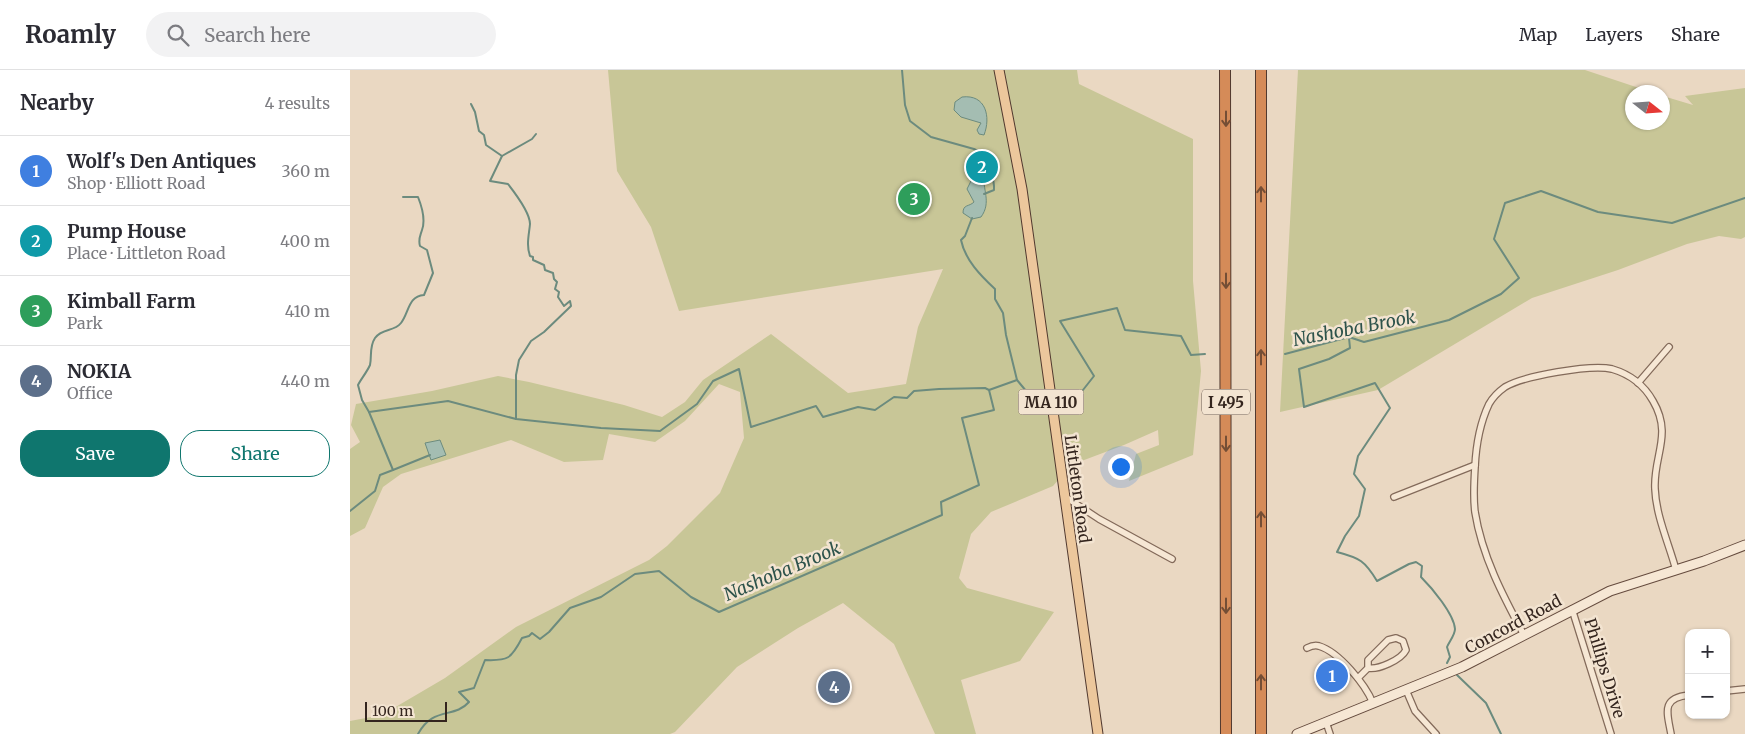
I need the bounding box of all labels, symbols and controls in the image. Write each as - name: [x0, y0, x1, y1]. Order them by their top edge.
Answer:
- search box: [146, 12, 496, 57]
- text: Roamly: [25, 19, 116, 50]
- icon: search: [164, 21, 192, 49]
- text: Search here: [204, 23, 310, 47]
- text: Map: [1519, 23, 1557, 46]
- text: Layers: [1585, 23, 1643, 46]
- text: Share: [1671, 23, 1720, 46]
- north arrow: [1625, 85, 1670, 130]
- text: Nearby: [20, 89, 94, 116]
- text: 4 results: [264, 93, 330, 113]
- one-way arrow: [1221, 110, 1231, 126]
- pin: 2: [966, 148, 998, 186]
- text: Wolf's Den Antiques: [67, 149, 256, 173]
- text: 1: [32, 161, 40, 181]
- text: 360 m: [281, 161, 330, 181]
- text: Shop · Elliott Road: [67, 173, 205, 193]
- pin: 3: [898, 180, 930, 218]
- one-way arrow: [1256, 186, 1265, 202]
- text: Pump House: [67, 219, 186, 243]
- text: 2: [31, 231, 41, 251]
- text: 400 m: [280, 231, 330, 251]
- text: Place · Littleton Road: [67, 243, 226, 263]
- one-way arrow: [1221, 272, 1231, 289]
- text: Kimball Farm: [67, 289, 196, 313]
- text: 3: [31, 301, 41, 321]
- text: 410 m: [285, 301, 330, 321]
- water label: Nashoba Brook: [1291, 305, 1417, 351]
- text: Park: [67, 313, 103, 333]
- one-way arrow: [1256, 349, 1266, 365]
- text: NOKIA: [67, 359, 131, 383]
- text: 4: [31, 371, 41, 391]
- text: 440 m: [280, 371, 330, 391]
- text: Office: [67, 383, 113, 403]
- road number: MA 110: [1018, 390, 1084, 414]
- road number: I 495: [1202, 390, 1250, 414]
- button: Save: [20, 430, 170, 477]
- button: Share: [180, 430, 330, 477]
- street label: Littleton Road: [1061, 434, 1096, 545]
- one-way arrow: [1221, 435, 1231, 451]
- your location: [1108, 454, 1134, 480]
- one-way arrow: [1256, 511, 1266, 528]
- water label: Nashoba Brook: [720, 536, 844, 606]
- street label: Concord Road: [1461, 590, 1565, 658]
- one-way arrow: [1221, 598, 1231, 614]
- street label: Phillips Drive: [1580, 616, 1630, 720]
- map controls: [1685, 629, 1730, 719]
- button: +: [1685, 629, 1730, 674]
- pin: 1: [1316, 657, 1348, 695]
- pin: 4: [818, 668, 850, 706]
- one-way arrow: [1256, 674, 1266, 690]
- button: −: [1685, 674, 1730, 719]
- scale bar: [365, 699, 448, 722]
- text: 100 m: [372, 702, 413, 720]

